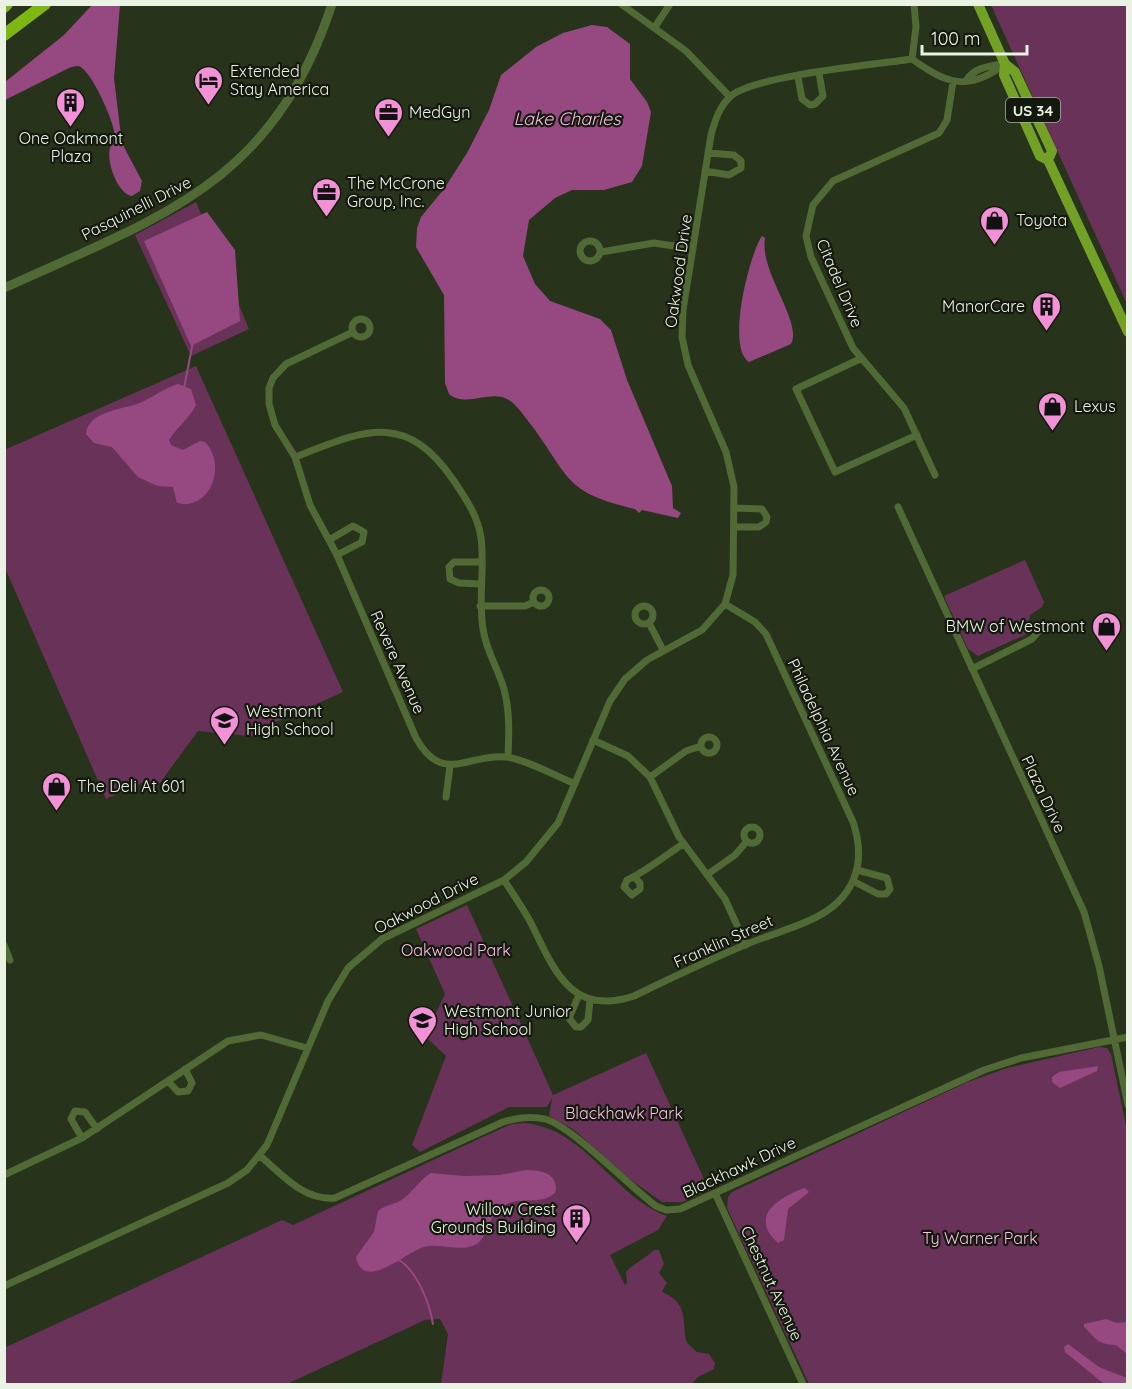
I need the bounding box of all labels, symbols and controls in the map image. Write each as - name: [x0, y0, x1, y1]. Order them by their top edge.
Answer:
- scale bar: [922, 18, 1027, 56]
- text: 100 m: [931, 27, 980, 50]
- place label: Extended Stay America: [230, 61, 329, 99]
- hotel icon: Extended Stay America: [193, 64, 225, 106]
- building icon: One Oakmont Plaza: [55, 86, 87, 128]
- office icon: MedGyn: [372, 96, 404, 138]
- road number: US 34: [1006, 98, 1060, 122]
- place label: MedGyn: [409, 102, 470, 122]
- water label: Lake Charles: [513, 107, 622, 130]
- place label: One Oakmont Plaza: [19, 128, 123, 166]
- street label: Pasquinelli Drive: [78, 172, 194, 244]
- place label: The McCrone Group, Inc.: [347, 173, 445, 211]
- office icon: The McCrone Group, Inc.: [310, 176, 342, 218]
- shop icon: Toyota: [979, 204, 1011, 246]
- place label: Toyota: [1016, 210, 1067, 230]
- street label: Oakwood Drive: [660, 213, 696, 329]
- street label: Citadel Drive: [812, 236, 868, 330]
- building icon: ManorCare: [1030, 290, 1062, 332]
- place label: ManorCare: [942, 296, 1025, 316]
- shop icon: Lexus: [1037, 390, 1069, 432]
- place label: Lexus: [1074, 396, 1116, 416]
- street label: Revere Avenue: [366, 607, 430, 717]
- shop icon: BMW of Westmont: [1090, 610, 1122, 652]
- place label: BMW of Westmont: [946, 616, 1085, 636]
- street label: Philadelphia Avenue: [783, 655, 865, 799]
- place label: Westmont High School: [246, 701, 334, 739]
- school or university icon: Westmont High School: [209, 704, 241, 746]
- street label: Plaza Drive: [1017, 752, 1071, 836]
- shop icon: The Deli At 601: [40, 770, 72, 812]
- place label: The Deli At 601: [77, 776, 185, 796]
- street label: Oakwood Drive: [370, 868, 482, 938]
- street label: Franklin Street: [670, 910, 776, 972]
- park label: Oakwood Park: [401, 940, 511, 960]
- place label: Westmont Junior High School: [444, 1001, 571, 1039]
- school or university icon: Westmont Junior High School: [407, 1004, 439, 1046]
- park label: Blackhawk Park: [565, 1103, 683, 1123]
- street label: Blackhawk Drive: [679, 1132, 799, 1202]
- place label: Willow Crest Grounds Building: [431, 1199, 556, 1237]
- building icon: Willow Crest Grounds Building: [561, 1202, 593, 1244]
- street label: Chestnut Avenue: [737, 1222, 807, 1344]
- park label: Ty Warner Park: [922, 1228, 1038, 1248]

